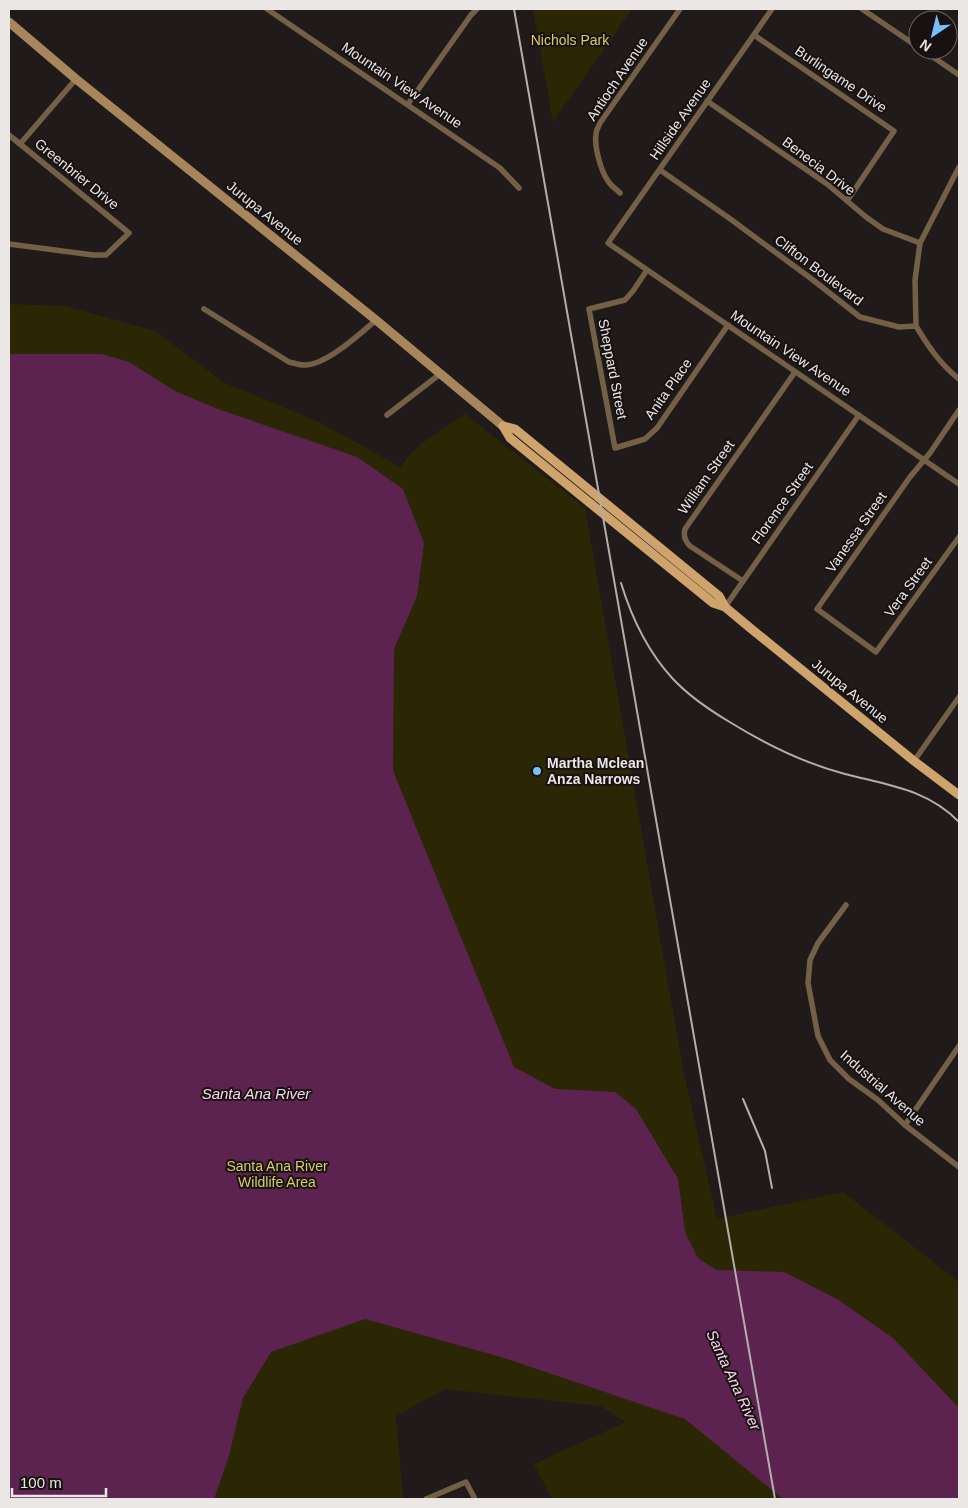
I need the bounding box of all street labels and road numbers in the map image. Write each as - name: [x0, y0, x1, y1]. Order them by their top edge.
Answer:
- street label: Antioch Avenue: [583, 34, 651, 124]
- street label: Mountain View Avenue: [339, 39, 465, 131]
- street label: Burlingame Drive: [792, 42, 890, 116]
- street label: Hillside Avenue: [646, 75, 714, 163]
- street label: Benecia Drive: [779, 133, 859, 199]
- street label: Greenbrier Drive: [32, 135, 122, 213]
- street label: Jurupa Avenue: [224, 177, 306, 249]
- street label: Clifton Boulevard: [772, 232, 866, 308]
- street label: Mountain View Avenue: [728, 307, 854, 399]
- street label: Sheppard Street: [595, 317, 631, 421]
- street label: Anita Place: [641, 355, 695, 423]
- street label: William Street: [675, 437, 737, 517]
- street label: Florence Street: [748, 459, 816, 547]
- street label: Vanessa Street: [822, 489, 890, 575]
- street label: Vera Street: [881, 554, 935, 620]
- street label: Jurupa Avenue: [809, 655, 891, 727]
- street label: Industrial Avenue: [837, 1047, 929, 1129]

